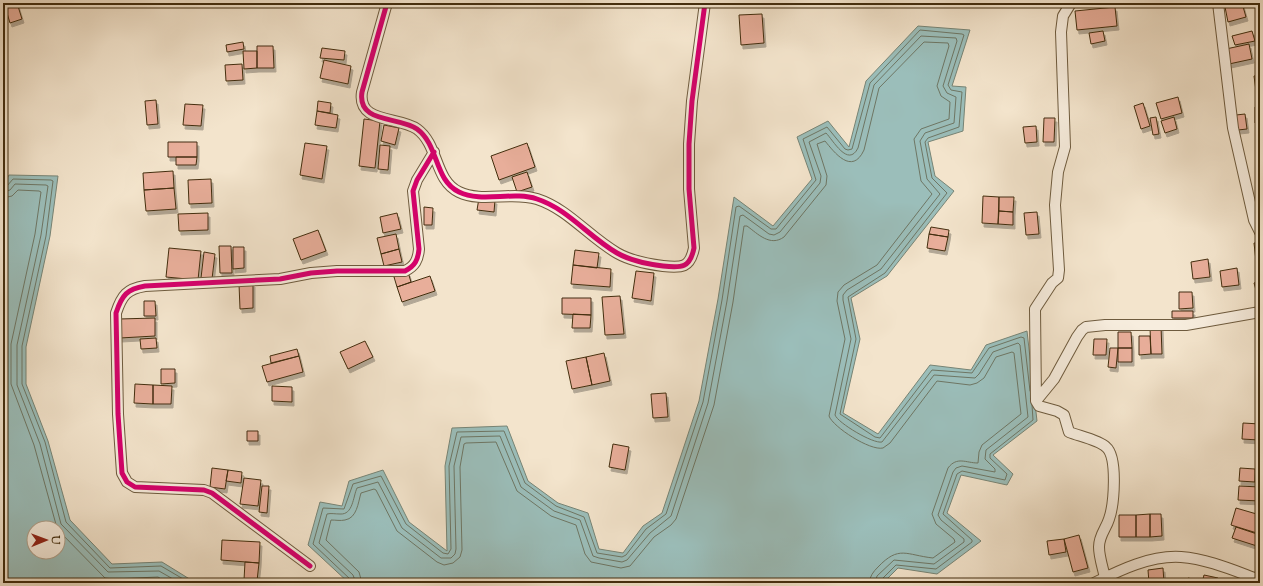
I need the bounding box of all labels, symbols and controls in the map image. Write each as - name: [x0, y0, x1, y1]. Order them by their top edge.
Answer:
- north arrow: [26, 520, 66, 560]
- text: U: [47, 534, 63, 544]

